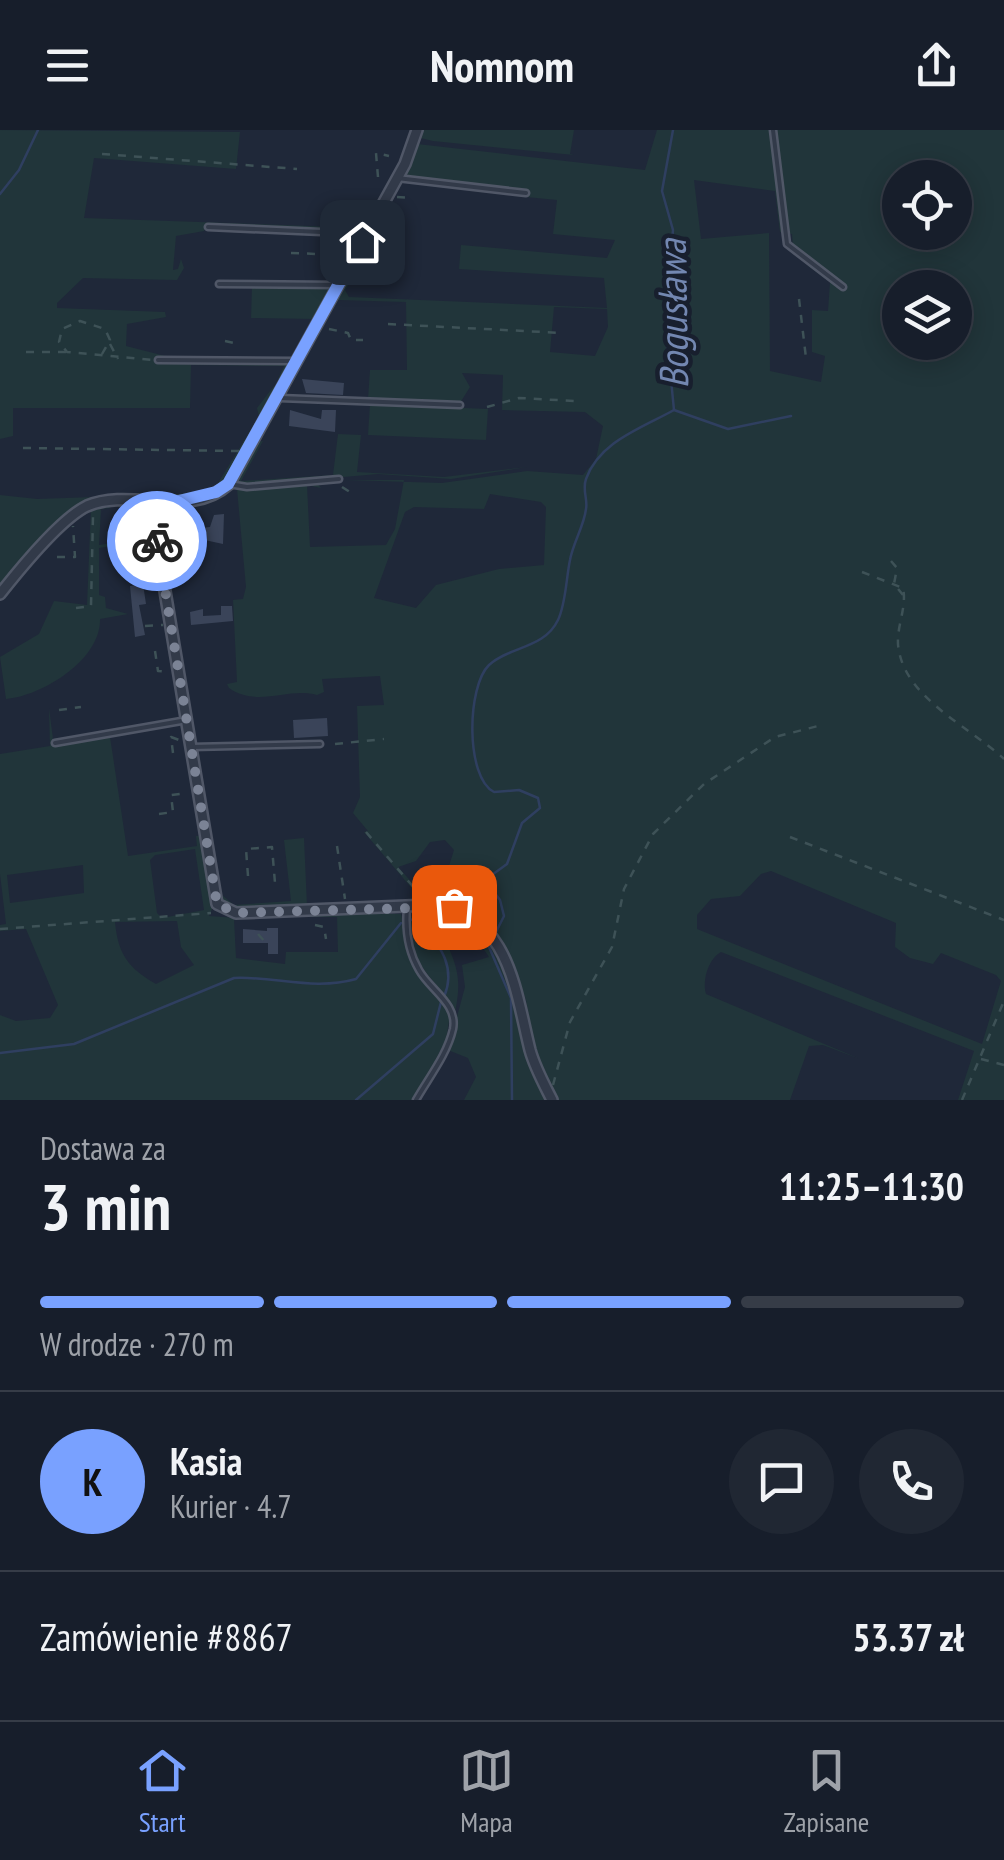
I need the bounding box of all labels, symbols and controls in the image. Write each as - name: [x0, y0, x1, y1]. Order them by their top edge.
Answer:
- text: Nomnom: [430, 36, 574, 94]
- icon: menu: [40, 38, 95, 93]
- icon: share: [909, 38, 964, 93]
- map controls: [882, 160, 972, 360]
- button: locate: [882, 160, 972, 250]
- pin: [320, 200, 405, 285]
- icon: home: [335, 215, 390, 270]
- water label: Bogusława: [645, 237, 699, 389]
- button: layers: [882, 270, 972, 360]
- courier: [107, 491, 207, 591]
- icon: bike: [130, 514, 185, 569]
- pin: [412, 865, 497, 950]
- icon: bag: [427, 880, 482, 935]
- text: Dostawa za: [40, 1127, 166, 1169]
- text: 11:25–11:30: [779, 1161, 964, 1210]
- text: 3 min: [40, 1164, 171, 1248]
- text: W drodze · 270 m: [40, 1323, 234, 1365]
- button: chat: [729, 1429, 834, 1534]
- button: phone: [859, 1429, 964, 1534]
- text: Kasia: [170, 1436, 242, 1485]
- text: K: [83, 1457, 102, 1506]
- text: Kurier · 4.7: [170, 1485, 292, 1527]
- text: Zamówienie #8867: [40, 1612, 293, 1661]
- text: 53.37 zł: [853, 1612, 964, 1661]
- tab: Start: [135, 1743, 190, 1840]
- tab: Mapa: [459, 1743, 514, 1840]
- tab: Zapisane: [783, 1743, 869, 1840]

